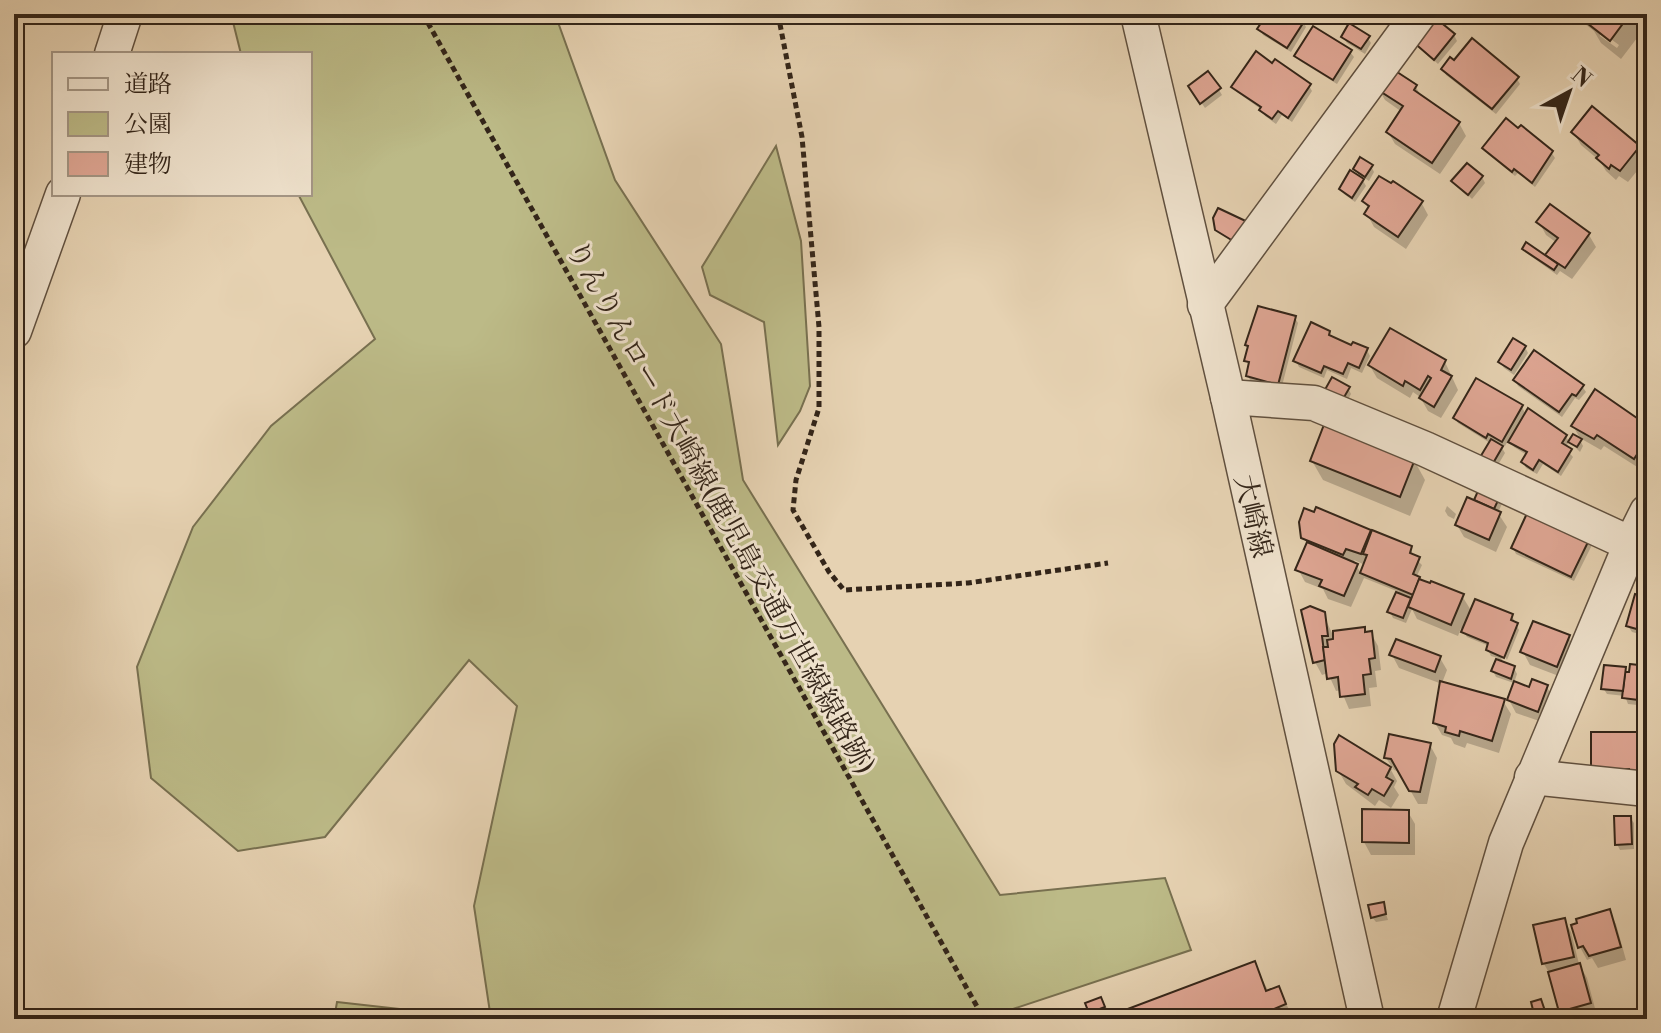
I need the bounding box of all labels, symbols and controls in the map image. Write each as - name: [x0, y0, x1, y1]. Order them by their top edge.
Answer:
- legend: [52, 52, 312, 196]
- north arrow: [1529, 52, 1609, 132]
- text: N: [1566, 62, 1597, 94]
- text: 道路: [124, 70, 172, 100]
- text: 公園: [124, 110, 172, 140]
- text: 建物: [124, 150, 172, 180]
- street label: りんりんロード大崎線(鹿児島交通万世線線路跡): [558, 235, 882, 781]
- street label: 大崎線: [1226, 471, 1279, 561]

